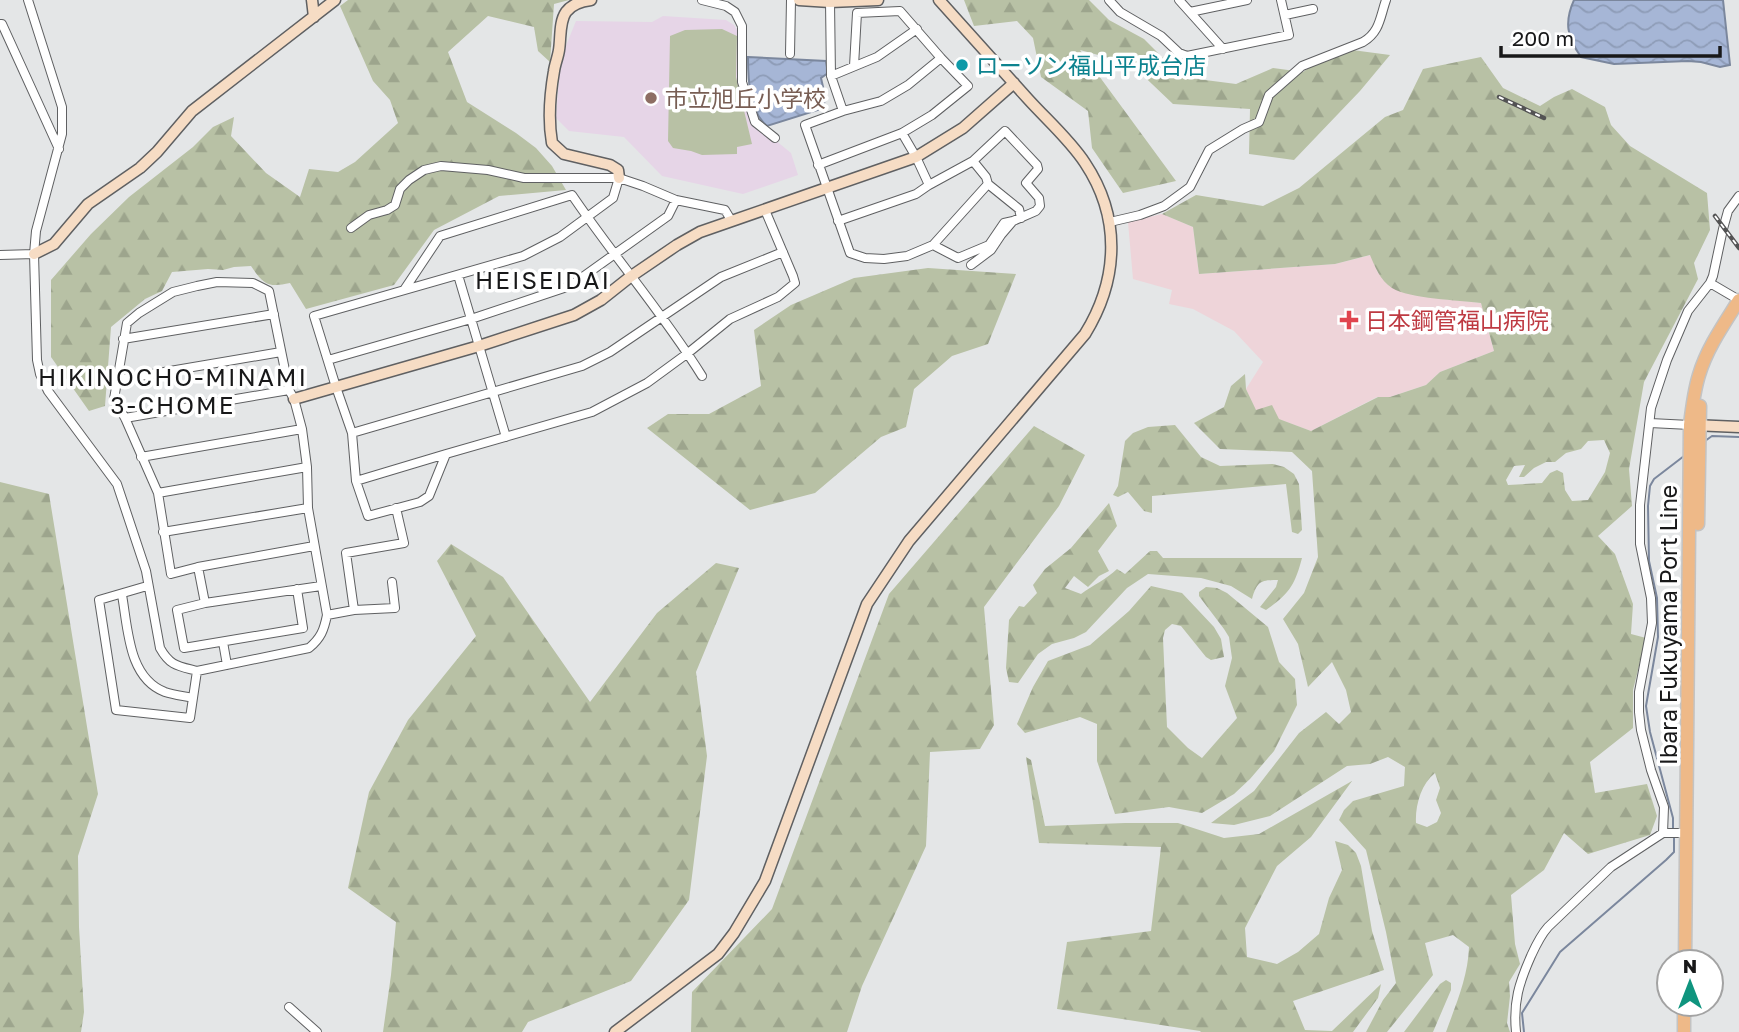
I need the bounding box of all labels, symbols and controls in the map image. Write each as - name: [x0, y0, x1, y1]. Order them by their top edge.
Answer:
- scale bar: [1501, 14, 1720, 58]
- text: 200 m: [1512, 25, 1574, 51]
- place label: ローソン福山平成台店: [976, 51, 1206, 79]
- marker: ローソン福山平成台店: [954, 57, 970, 73]
- place label: 市立旭丘小学校: [665, 84, 826, 112]
- marker: 市立旭丘小学校: [643, 90, 659, 106]
- district label: HEISEIDAI: [475, 265, 611, 294]
- place label: 日本鋼管福山病院: [1365, 306, 1549, 334]
- marker: 日本鋼管福山病院: [1339, 310, 1359, 330]
- district label: HIKINOCHO-MINAMI 3-CHOME: [38, 362, 308, 419]
- street label: Ibara Fukuyama Port Line: [1654, 485, 1682, 765]
- north arrow: [1655, 948, 1725, 1018]
- text: N: [1683, 954, 1697, 977]

